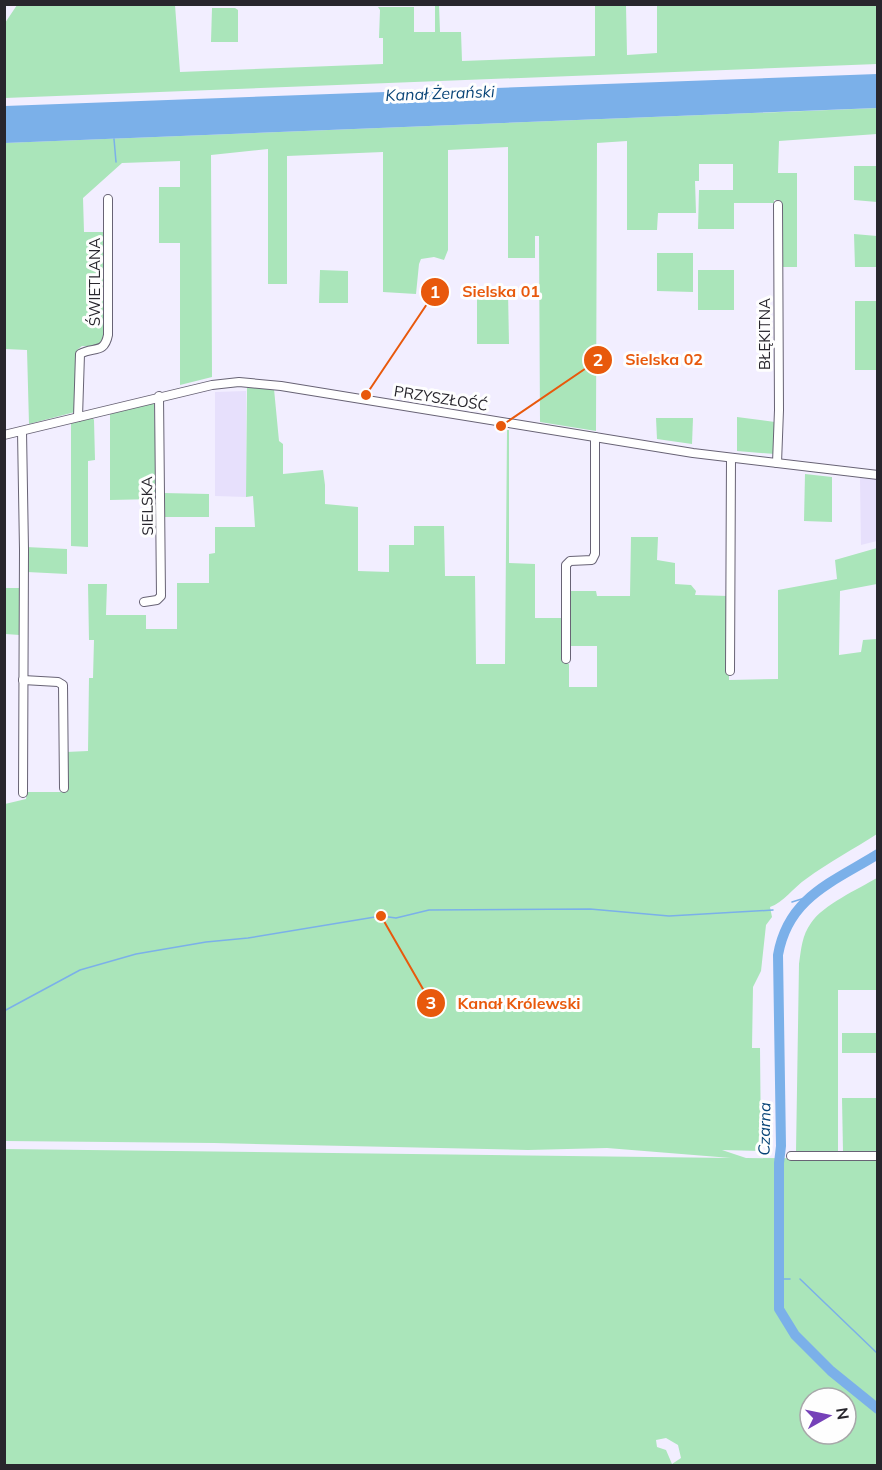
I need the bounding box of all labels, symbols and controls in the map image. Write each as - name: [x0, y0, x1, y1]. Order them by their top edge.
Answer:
- water label: Kanał Żerański: [385, 81, 495, 105]
- street label: ŚWIETLANA: [85, 238, 104, 326]
- callout: Sielska 01: [420, 275, 552, 309]
- text: 1: [430, 280, 440, 303]
- text: Sielska 01: [462, 281, 540, 301]
- street label: BŁĘKITNA: [755, 298, 774, 370]
- callout: Sielska 02: [583, 343, 715, 377]
- text: 2: [593, 348, 603, 371]
- text: Sielska 02: [625, 349, 703, 369]
- street label: PRZYSZŁOŚĆ: [393, 381, 489, 415]
- street label: SIELSKA: [137, 476, 157, 536]
- callout: Kanał Królewski: [416, 986, 593, 1020]
- text: 3: [426, 991, 436, 1014]
- text: Kanał Królewski: [458, 993, 580, 1013]
- water label: Czarna: [754, 1102, 774, 1156]
- north arrow: [798, 1386, 858, 1446]
- text: N: [832, 1406, 854, 1421]

